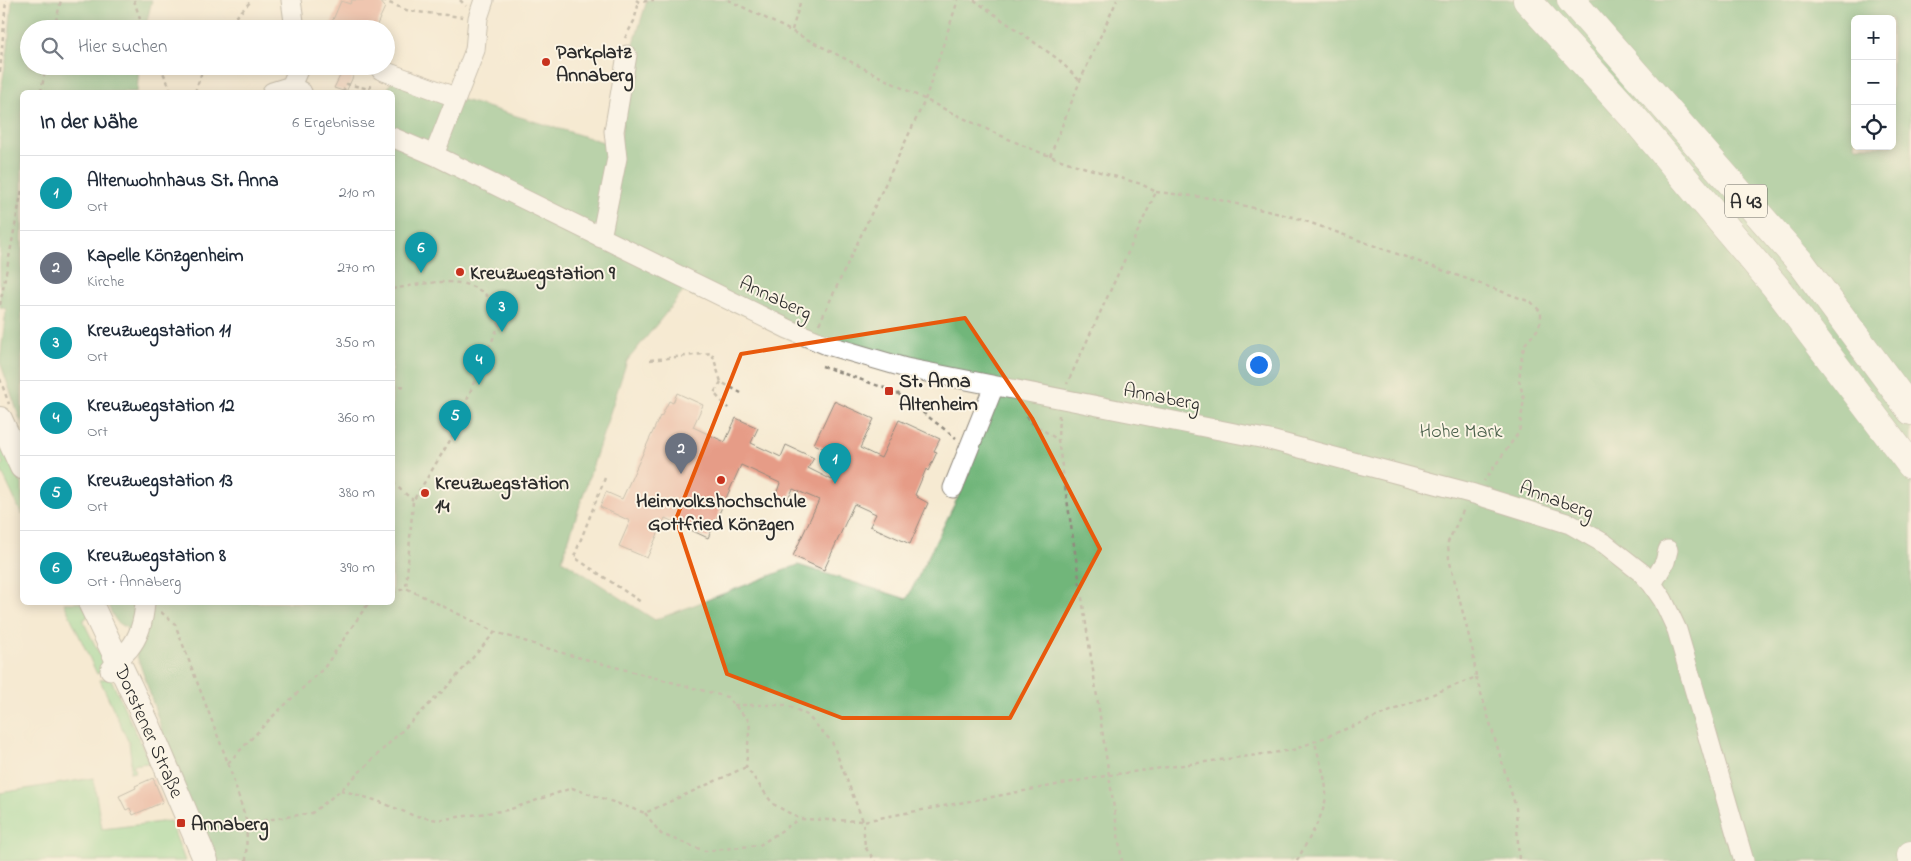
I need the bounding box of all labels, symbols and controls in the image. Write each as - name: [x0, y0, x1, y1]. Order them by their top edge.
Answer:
- map controls: [1851, 15, 1896, 150]
- button: +: [1851, 15, 1896, 60]
- search box: [20, 20, 395, 75]
- icon: search: [38, 34, 66, 62]
- text: Hier suchen: [78, 34, 167, 61]
- place label: Parkplatz Annaberg: [556, 39, 634, 92]
- marker: Parkplatz Annaberg: [540, 56, 552, 68]
- button: −: [1851, 60, 1896, 105]
- button: locate: [1851, 105, 1896, 150]
- text: In der Nähe: [40, 108, 138, 138]
- text: 6 Ergebnisse: [292, 111, 375, 135]
- text: Altenwohnhaus St. Anna: [87, 168, 279, 195]
- text: 1: [53, 181, 59, 205]
- text: 210 m: [339, 181, 375, 205]
- road number: A 43: [1725, 185, 1767, 218]
- text: Ort: [87, 195, 108, 219]
- pin: 6: [405, 232, 437, 273]
- text: Kapelle Könzgenheim: [87, 243, 244, 270]
- text: 2: [52, 256, 60, 280]
- text: 270 m: [337, 256, 375, 280]
- place label: Kreuzwegstation 9: [470, 260, 616, 290]
- marker: Kreuzwegstation 9: [454, 266, 466, 278]
- text: Kirche: [87, 270, 124, 294]
- street label: Annaberg: [733, 270, 816, 330]
- pin: 3: [486, 291, 518, 332]
- text: Kreuzwegstation 11: [87, 318, 231, 345]
- text: 3: [53, 331, 59, 355]
- text: 350 m: [336, 331, 375, 355]
- pin: 4: [463, 344, 495, 385]
- text: Ort: [87, 345, 108, 369]
- your location: [1246, 352, 1272, 378]
- place label: St. Anna Altenheim: [899, 368, 978, 420]
- street label: Annaberg: [1120, 377, 1202, 421]
- marker: St. Anna Altenheim: [883, 385, 895, 397]
- text: Kreuzwegstation 12: [87, 393, 235, 420]
- pin: 5: [439, 400, 471, 441]
- text: 4: [53, 406, 59, 430]
- text: 360 m: [338, 406, 375, 430]
- park label: Hohe Mark: [1420, 418, 1503, 447]
- text: Ort: [87, 420, 108, 444]
- pin: 2: [665, 433, 697, 474]
- pin: 1: [819, 443, 851, 484]
- text: Kreuzwegstation 13: [87, 468, 233, 495]
- place label: Kreuzwegstation 14: [435, 470, 569, 522]
- marker: Heimvolkshochschule Gottfried Könzgen: [715, 474, 727, 486]
- street label: Annaberg: [1514, 474, 1598, 529]
- text: 5: [51, 481, 61, 505]
- text: 380 m: [339, 481, 375, 505]
- marker: Kreuzwegstation 14: [419, 487, 431, 499]
- place label: Heimvolkshochschule Gottfried Könzgen: [636, 488, 807, 541]
- text: Ort: [87, 495, 108, 519]
- text: Kreuzwegstation 8: [87, 543, 226, 570]
- text: 6: [52, 556, 60, 580]
- text: 390 m: [340, 556, 375, 580]
- text: Ort · Annaberg: [87, 570, 181, 594]
- street label: Dorstener Straße: [105, 660, 190, 803]
- place label: Annaberg: [191, 811, 269, 841]
- marker: Annaberg: [175, 817, 187, 829]

